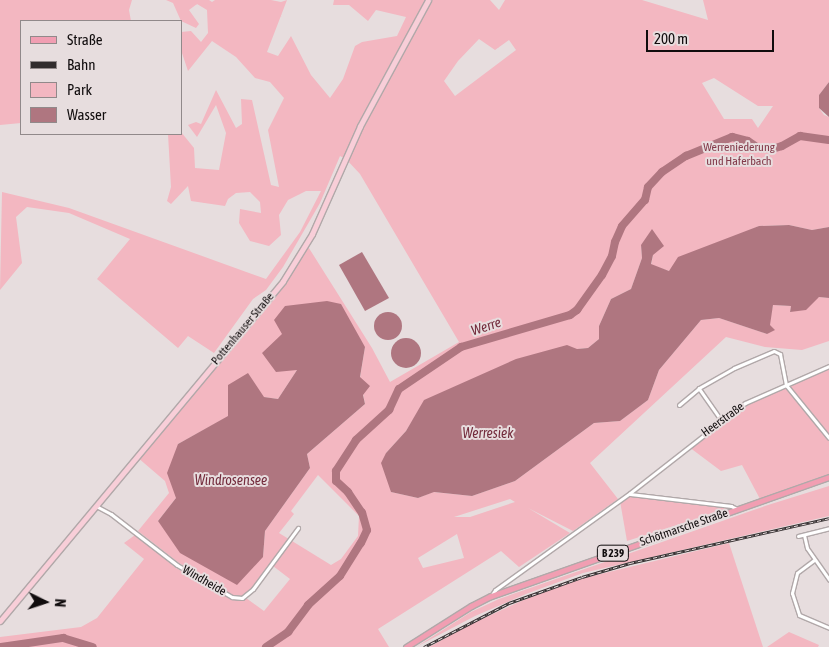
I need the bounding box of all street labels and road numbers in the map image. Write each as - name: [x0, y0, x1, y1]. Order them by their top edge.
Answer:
- street label: Pottenhauser Straße: [209, 290, 277, 368]
- street label: Heerstraße: [699, 400, 747, 440]
- street label: Schötmarsche Straße: [638, 506, 730, 550]
- road number: B 239: [597, 544, 629, 562]
- street label: Windheide: [180, 563, 228, 599]

